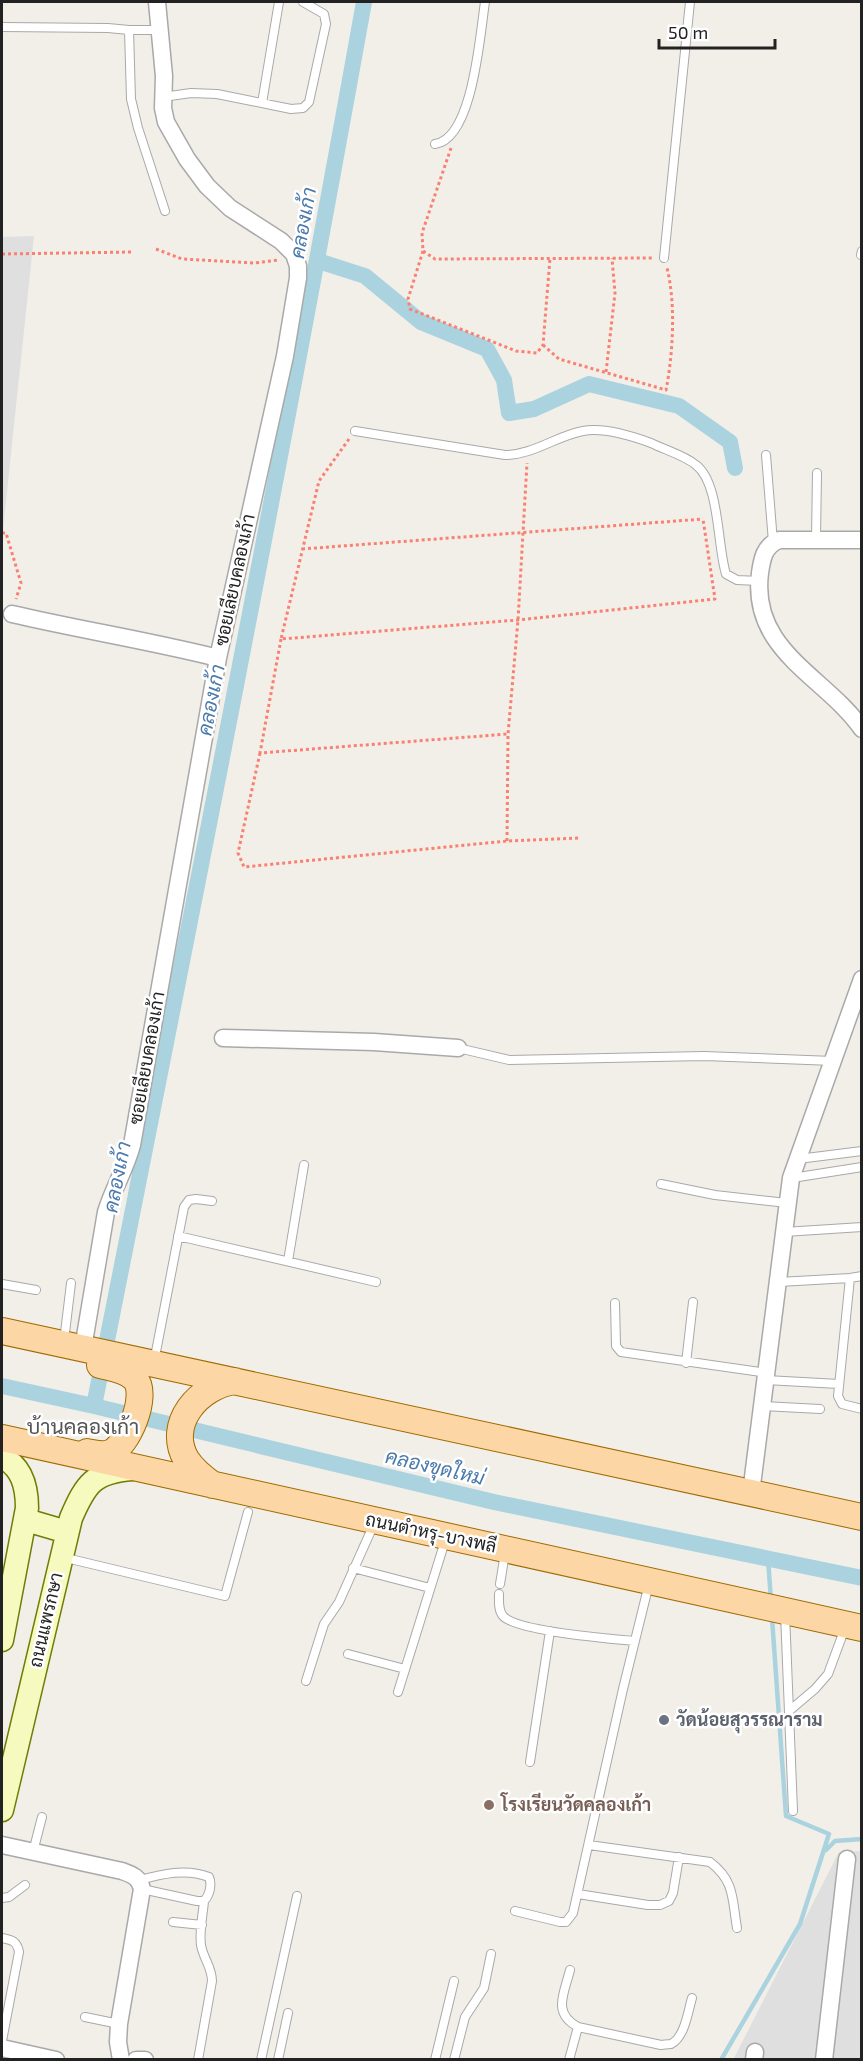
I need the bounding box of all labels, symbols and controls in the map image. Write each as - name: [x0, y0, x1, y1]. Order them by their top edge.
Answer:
- scale bar: [659, 12, 774, 50]
- text: 50 m: [668, 21, 708, 43]
- water label: คลองเก้า: [284, 185, 320, 260]
- street label: ซอยเลียบคลองเก้า: [208, 511, 259, 648]
- water label: คลองเก้า: [191, 662, 229, 737]
- street label: ซอยเลียบคลองเก้า: [123, 989, 169, 1126]
- water label: คลองเก้า: [97, 1139, 135, 1214]
- district label: บ้านคลองเก้า: [27, 1413, 139, 1438]
- water label: คลองขุดใหม่: [383, 1443, 488, 1492]
- street label: ถนนตำหรุ-บางพลี: [363, 1506, 499, 1559]
- street label: ถนนแพรกษา: [23, 1570, 67, 1669]
- place label: วัดน้อยสุวรรณาราม: [676, 1708, 823, 1734]
- marker: วัดน้อยสุวรรณาราม: [657, 1713, 671, 1727]
- place label: โรงเรียนวัดคลองเก้า: [500, 1792, 651, 1815]
- marker: โรงเรียนวัดคลองเก้า: [482, 1798, 496, 1812]

